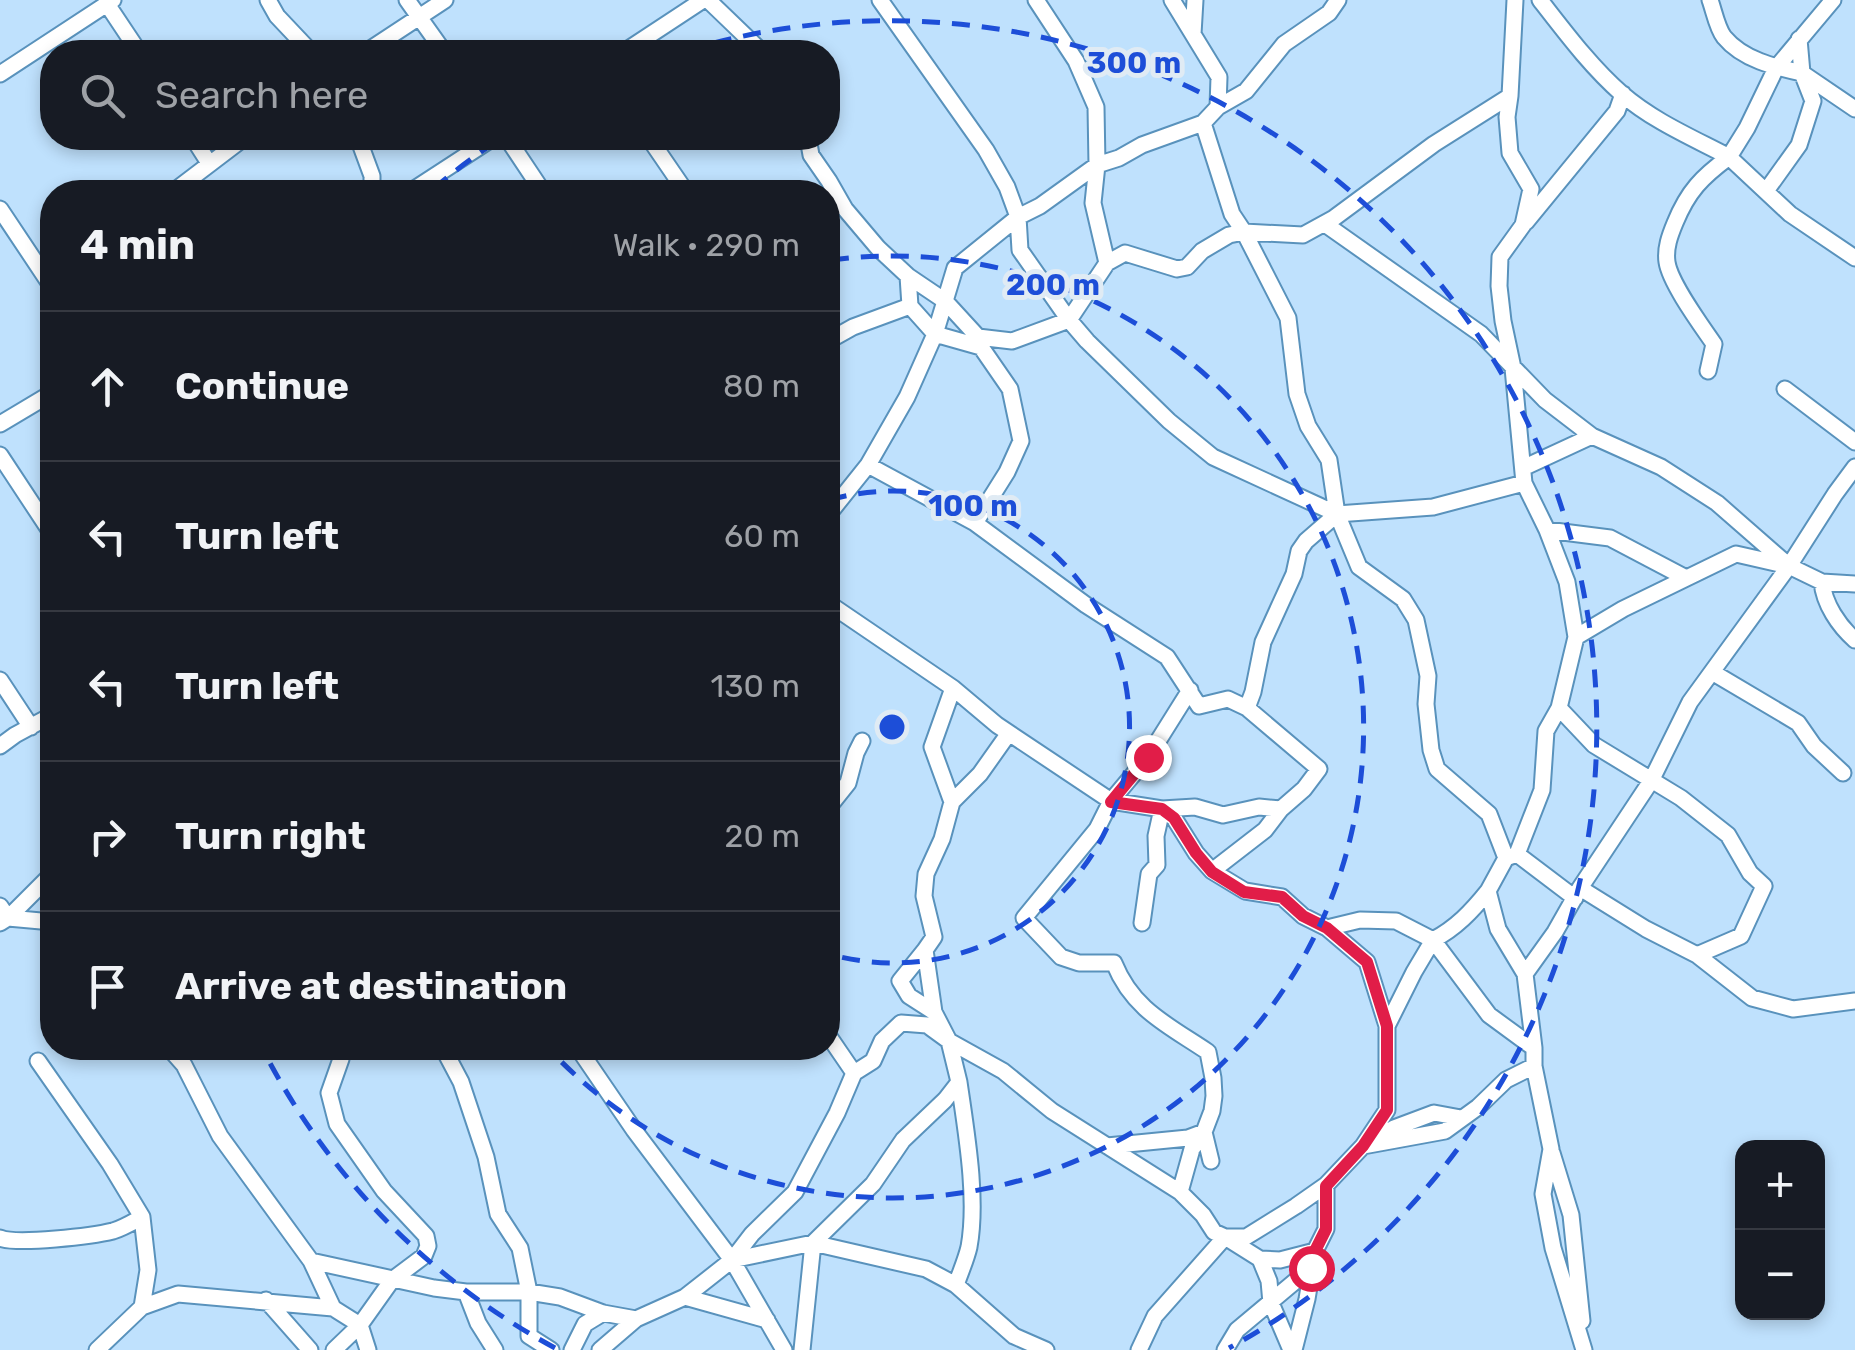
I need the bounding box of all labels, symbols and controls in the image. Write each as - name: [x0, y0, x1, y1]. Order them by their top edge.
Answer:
- search box: [40, 40, 840, 150]
- text: 300 m: [1087, 45, 1181, 81]
- icon: search: [75, 68, 130, 123]
- text: Search here: [155, 72, 368, 118]
- text: 4 min: [80, 220, 195, 270]
- text: Walk · 290 m: [613, 226, 800, 264]
- text: 200 m: [1006, 267, 1100, 303]
- icon: ahead: [80, 359, 135, 414]
- text: Continue: [175, 363, 349, 409]
- text: 80 m: [723, 367, 800, 405]
- text: 100 m: [928, 488, 1018, 524]
- icon: left: [80, 509, 135, 564]
- text: Turn left: [175, 513, 339, 559]
- text: 60 m: [724, 517, 800, 555]
- icon: left: [80, 659, 135, 714]
- text: Turn left: [175, 663, 339, 709]
- text: 130 m: [710, 667, 800, 705]
- centre of rings: [874, 709, 910, 745]
- route end: [1126, 735, 1172, 781]
- icon: right: [80, 809, 135, 864]
- text: Turn right: [175, 813, 366, 859]
- text: 20 m: [725, 817, 800, 855]
- icon: arrive: [80, 959, 135, 1014]
- text: Arrive at destination: [175, 963, 567, 1009]
- map controls: [1735, 1140, 1825, 1320]
- button: +: [1735, 1140, 1825, 1230]
- button: −: [1735, 1230, 1825, 1320]
- route start: [1289, 1246, 1335, 1292]

